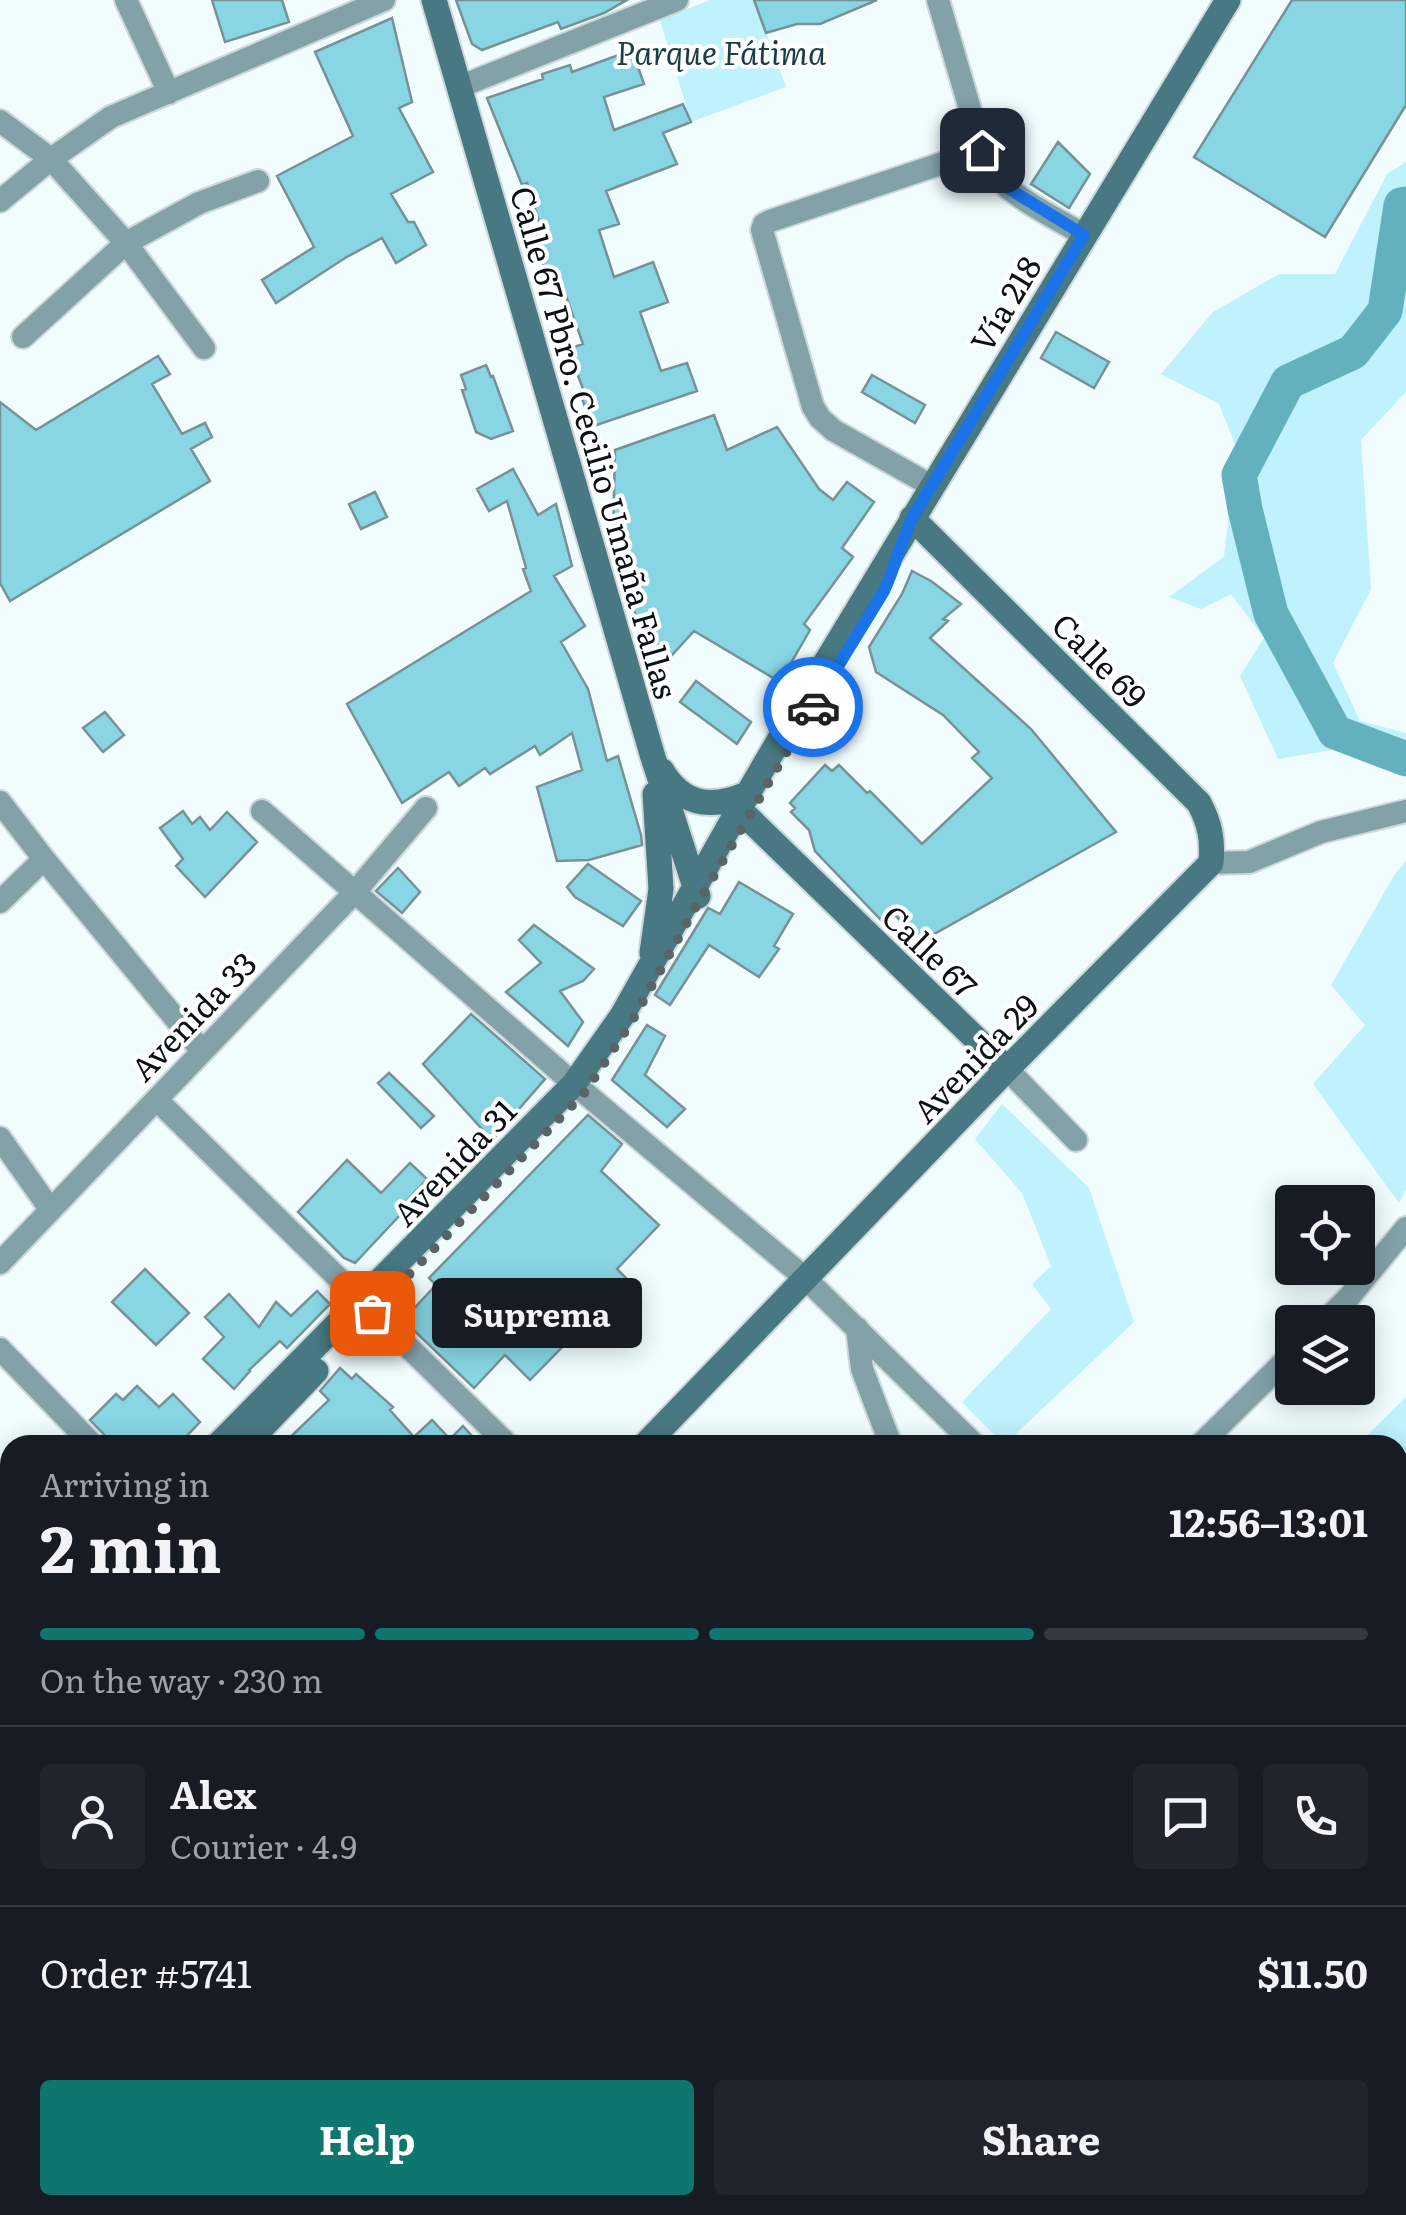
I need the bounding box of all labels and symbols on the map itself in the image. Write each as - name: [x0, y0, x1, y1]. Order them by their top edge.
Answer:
- park label: Parque Fátima: [616, 27, 827, 75]
- pin: [940, 108, 1025, 193]
- street label: Calle 67 Pbro. Cecilio Umaña Fallas: [500, 180, 692, 704]
- street label: Vía 218: [957, 246, 1051, 360]
- street label: Calle 69: [1043, 601, 1159, 717]
- courier: [763, 657, 863, 757]
- street label: Calle 67: [872, 892, 990, 1008]
- street label: Avenida 33: [118, 939, 266, 1091]
- street label: Avenida 29: [900, 982, 1048, 1132]
- street label: Avenida 31: [380, 1087, 526, 1235]
- pin: [330, 1271, 415, 1356]
- callout: Suprema: [432, 1278, 642, 1348]

